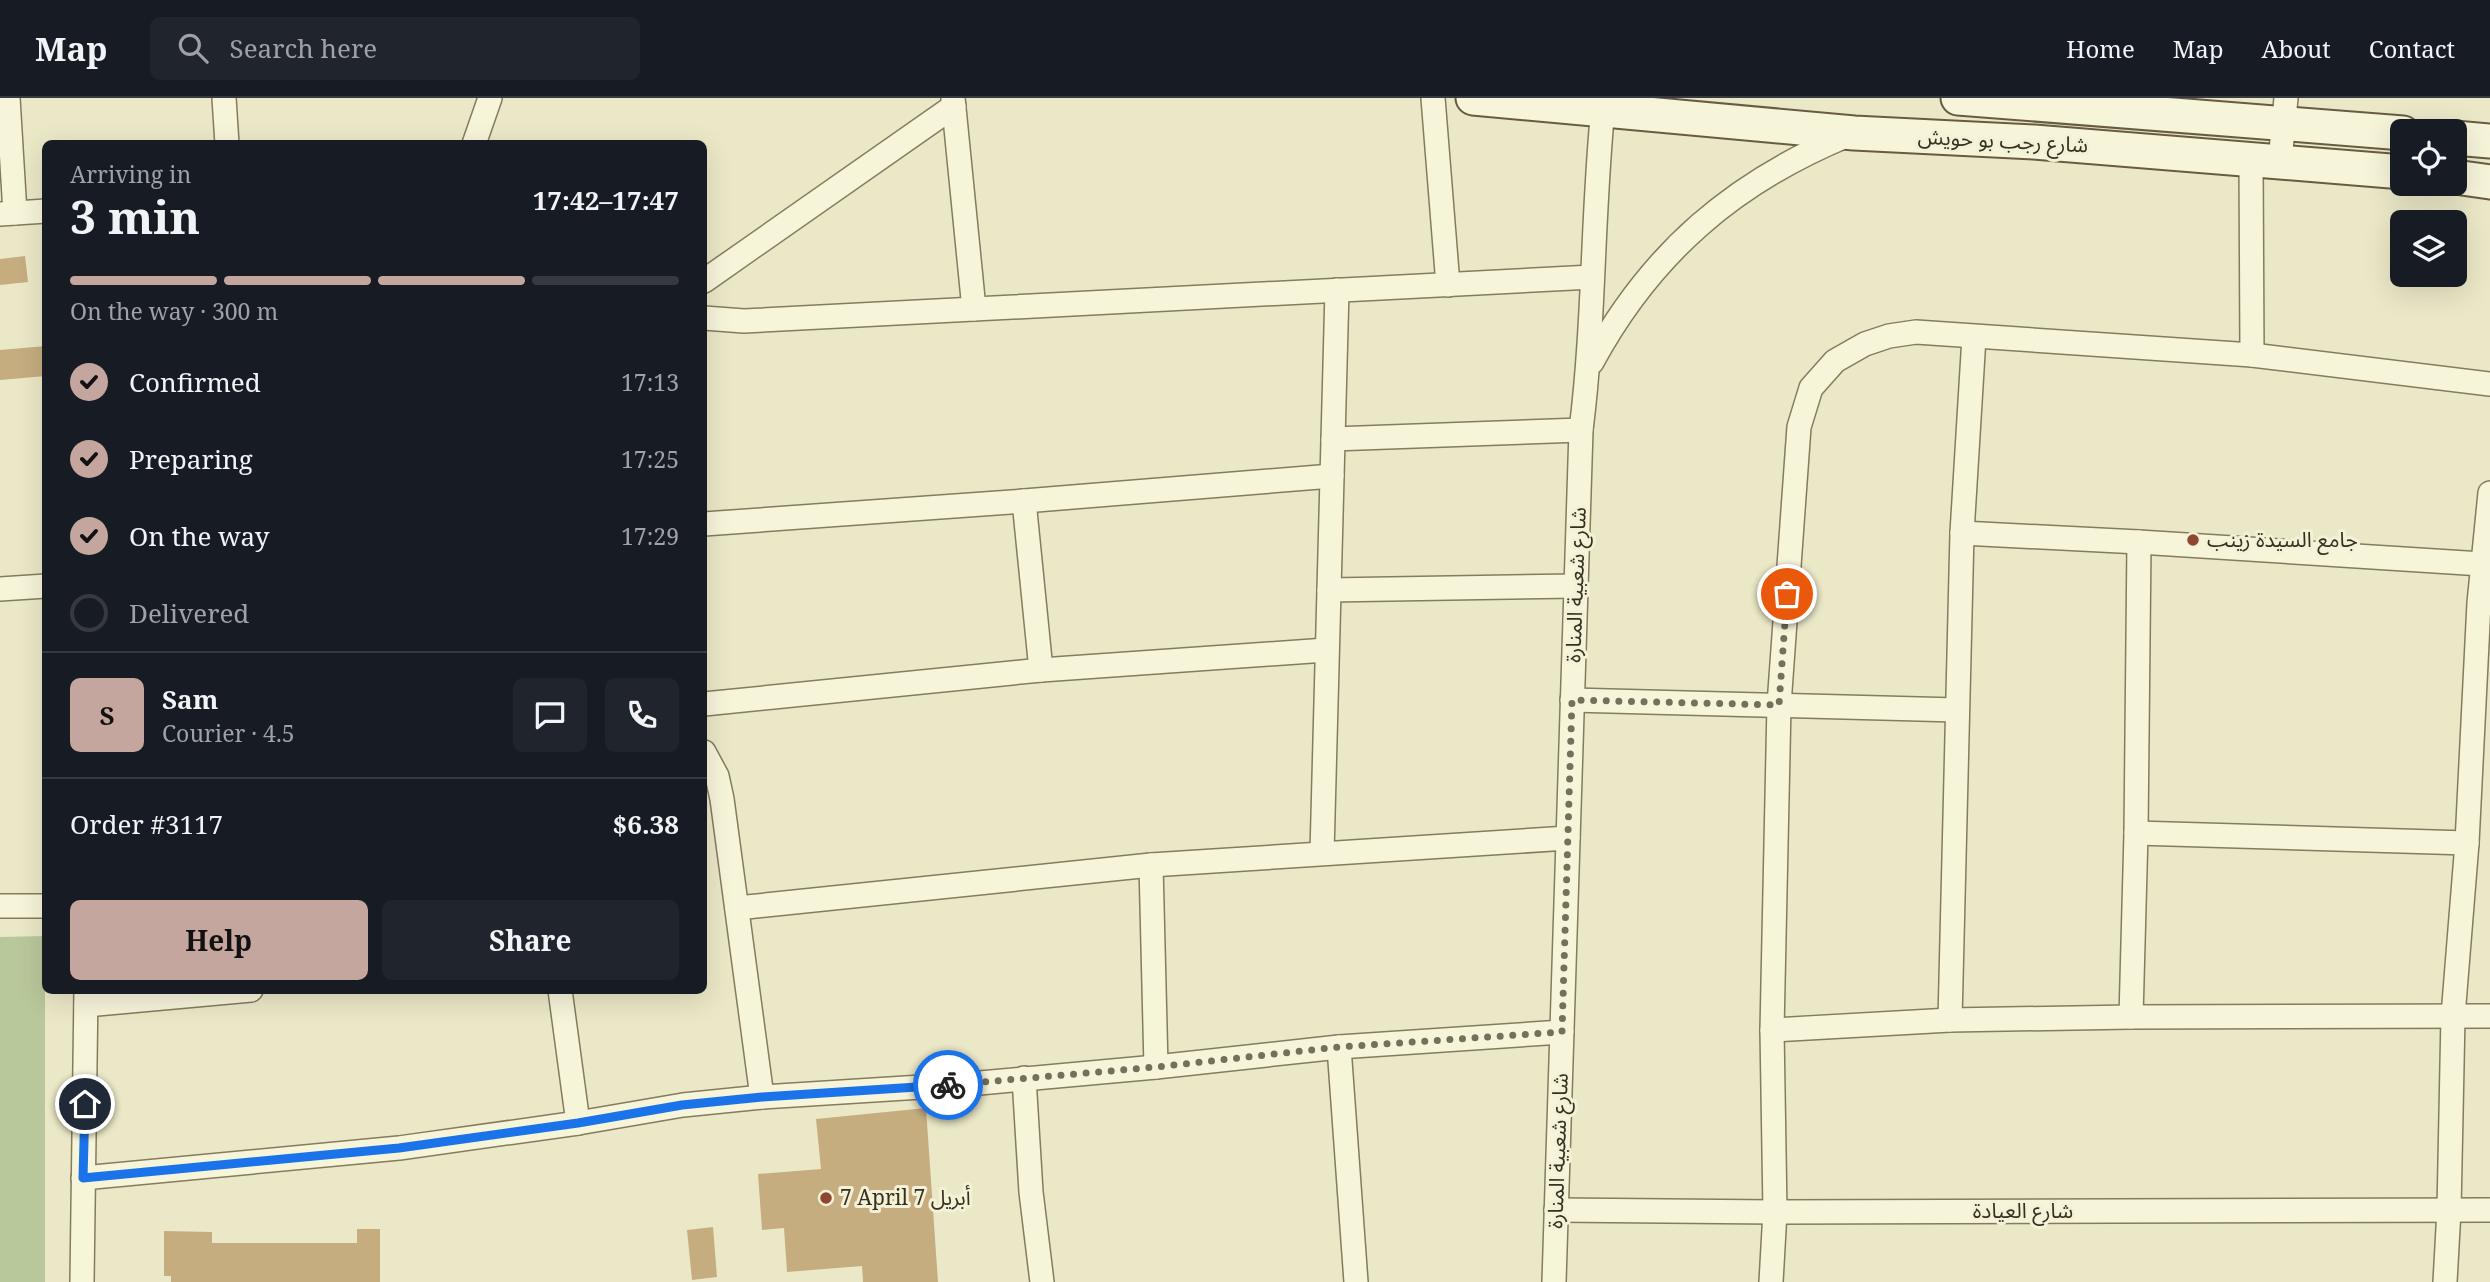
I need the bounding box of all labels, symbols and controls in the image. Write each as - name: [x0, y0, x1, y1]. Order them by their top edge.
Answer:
- search box: [150, 17, 640, 80]
- text: Map: [35, 26, 108, 71]
- icon: search: [174, 29, 212, 67]
- text: Search here: [230, 30, 377, 66]
- text: Home: [2066, 32, 2135, 65]
- text: Map: [2173, 32, 2224, 65]
- text: About: [2262, 32, 2331, 65]
- text: Contact: [2369, 32, 2455, 65]
- map controls: [2390, 119, 2467, 287]
- button: locate: [2390, 119, 2467, 196]
- street label: شارع رجب بو حويش: [1917, 122, 2089, 160]
- text: Arriving in: [70, 158, 191, 190]
- text: 17:42–17:47: [533, 182, 679, 218]
- text: 3 min: [70, 185, 200, 247]
- button: layers: [2390, 210, 2467, 287]
- text: On the way · 300 m: [70, 295, 278, 327]
- icon: check: [70, 363, 108, 401]
- text: Confirmed: [129, 364, 261, 400]
- text: 17:13: [621, 366, 679, 398]
- icon: check: [70, 440, 108, 478]
- text: Preparing: [129, 441, 253, 477]
- text: 17:25: [621, 443, 679, 475]
- street label: شارع شعبية المنارة: [1558, 507, 1594, 663]
- icon: check: [70, 517, 108, 555]
- text: On the way: [129, 518, 269, 554]
- text: 17:29: [621, 520, 679, 552]
- place label: جامع السيدة زينب: [2207, 525, 2358, 555]
- marker: جامع السيدة زينب: [2185, 532, 2201, 548]
- pin: [1757, 564, 1817, 624]
- icon: bag: [1768, 575, 1806, 613]
- text: Delivered: [129, 595, 249, 631]
- button: chat: [513, 678, 587, 752]
- button: phone: [605, 678, 679, 752]
- text: Sam: [162, 681, 218, 717]
- text: S: [99, 697, 115, 733]
- text: Courier · 4.5: [162, 717, 295, 749]
- text: Order #3117: [70, 806, 223, 842]
- text: $6.38: [613, 806, 679, 842]
- button: Help: [70, 900, 368, 980]
- button: Share: [382, 900, 679, 980]
- courier: [913, 1050, 983, 1120]
- icon: bike: [929, 1066, 967, 1104]
- street label: شارع شعبية المنارة: [1540, 1073, 1576, 1229]
- pin: [55, 1074, 115, 1134]
- icon: home: [66, 1085, 104, 1123]
- place label: 7 April 7 أبريل: [840, 1183, 971, 1211]
- marker: 7 April 7 أبريل: [818, 1190, 834, 1206]
- street label: شارع العيادة: [1973, 1196, 2073, 1226]

